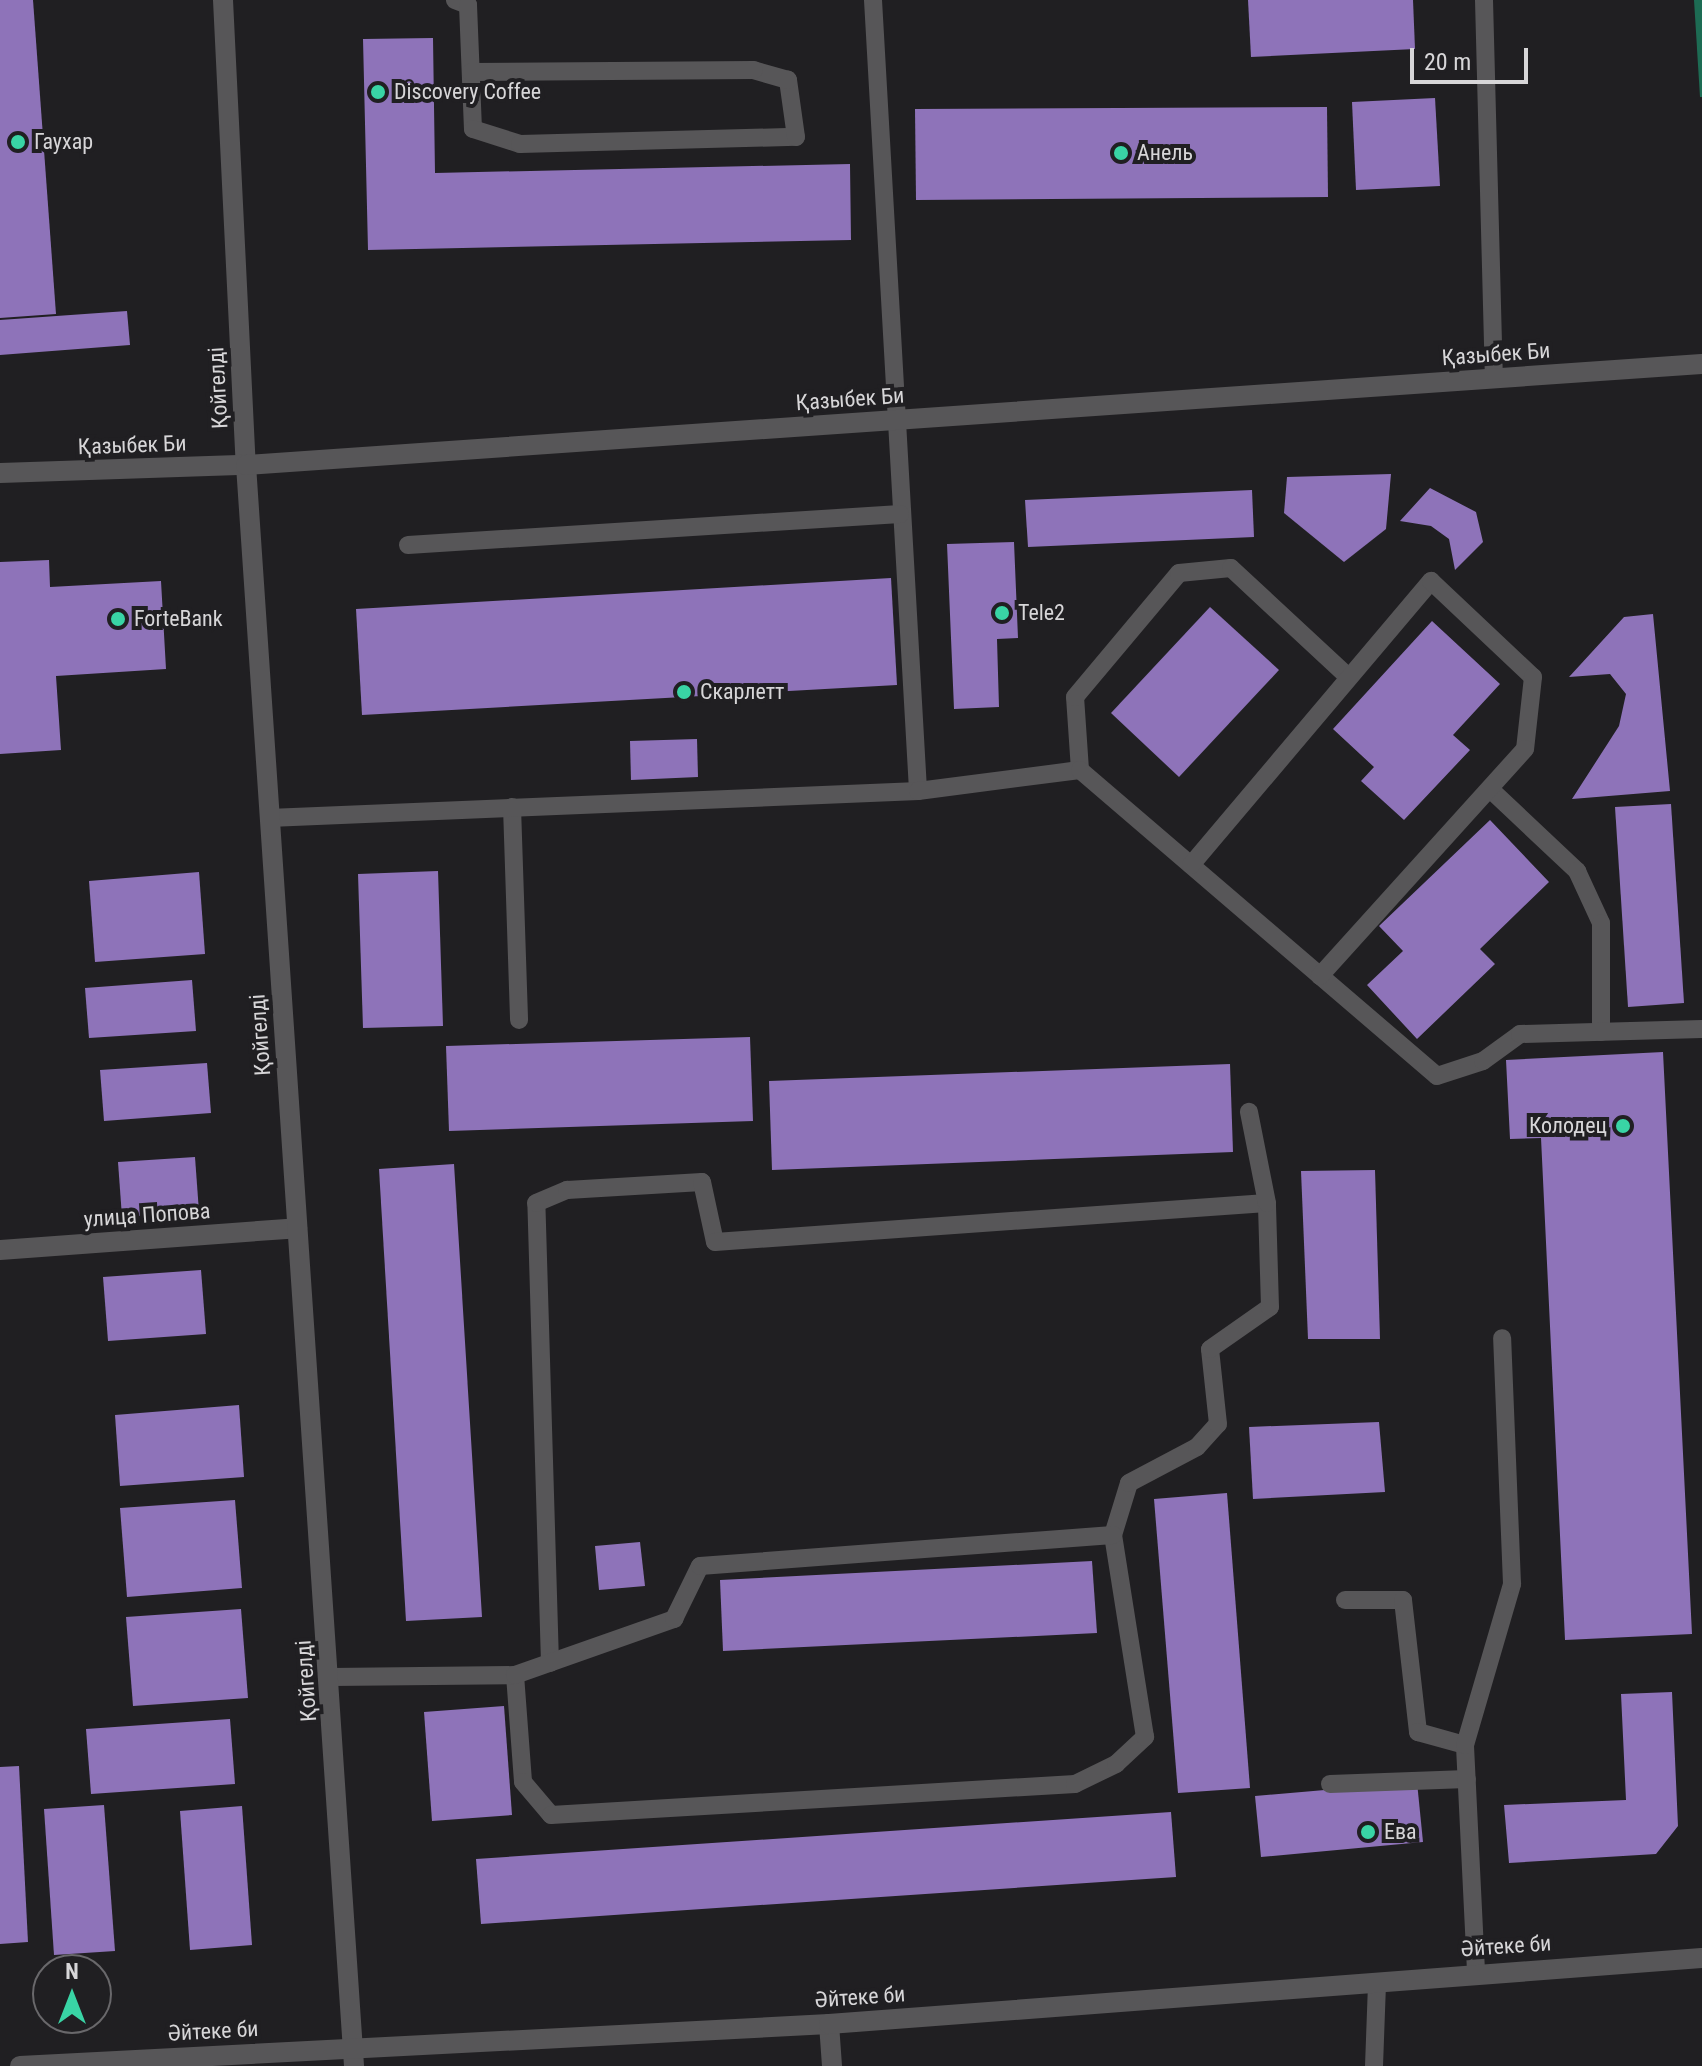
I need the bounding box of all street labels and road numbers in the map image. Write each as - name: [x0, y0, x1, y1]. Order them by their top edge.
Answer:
- street label: Қазыбек Би: [1441, 337, 1551, 371]
- street label: Қойгелді: [203, 346, 233, 430]
- street label: Қазыбек Би: [795, 382, 905, 416]
- street label: Қазыбек Би: [77, 430, 187, 460]
- street label: Қойгелді: [244, 993, 276, 1077]
- street label: улица Попова: [83, 1197, 211, 1233]
- street label: Қойгелді: [290, 1639, 322, 1723]
- street label: Әйтеке би: [1460, 1930, 1552, 1962]
- street label: Әйтеке би: [814, 1981, 906, 2013]
- street label: Әйтеке би: [167, 2015, 259, 2047]

